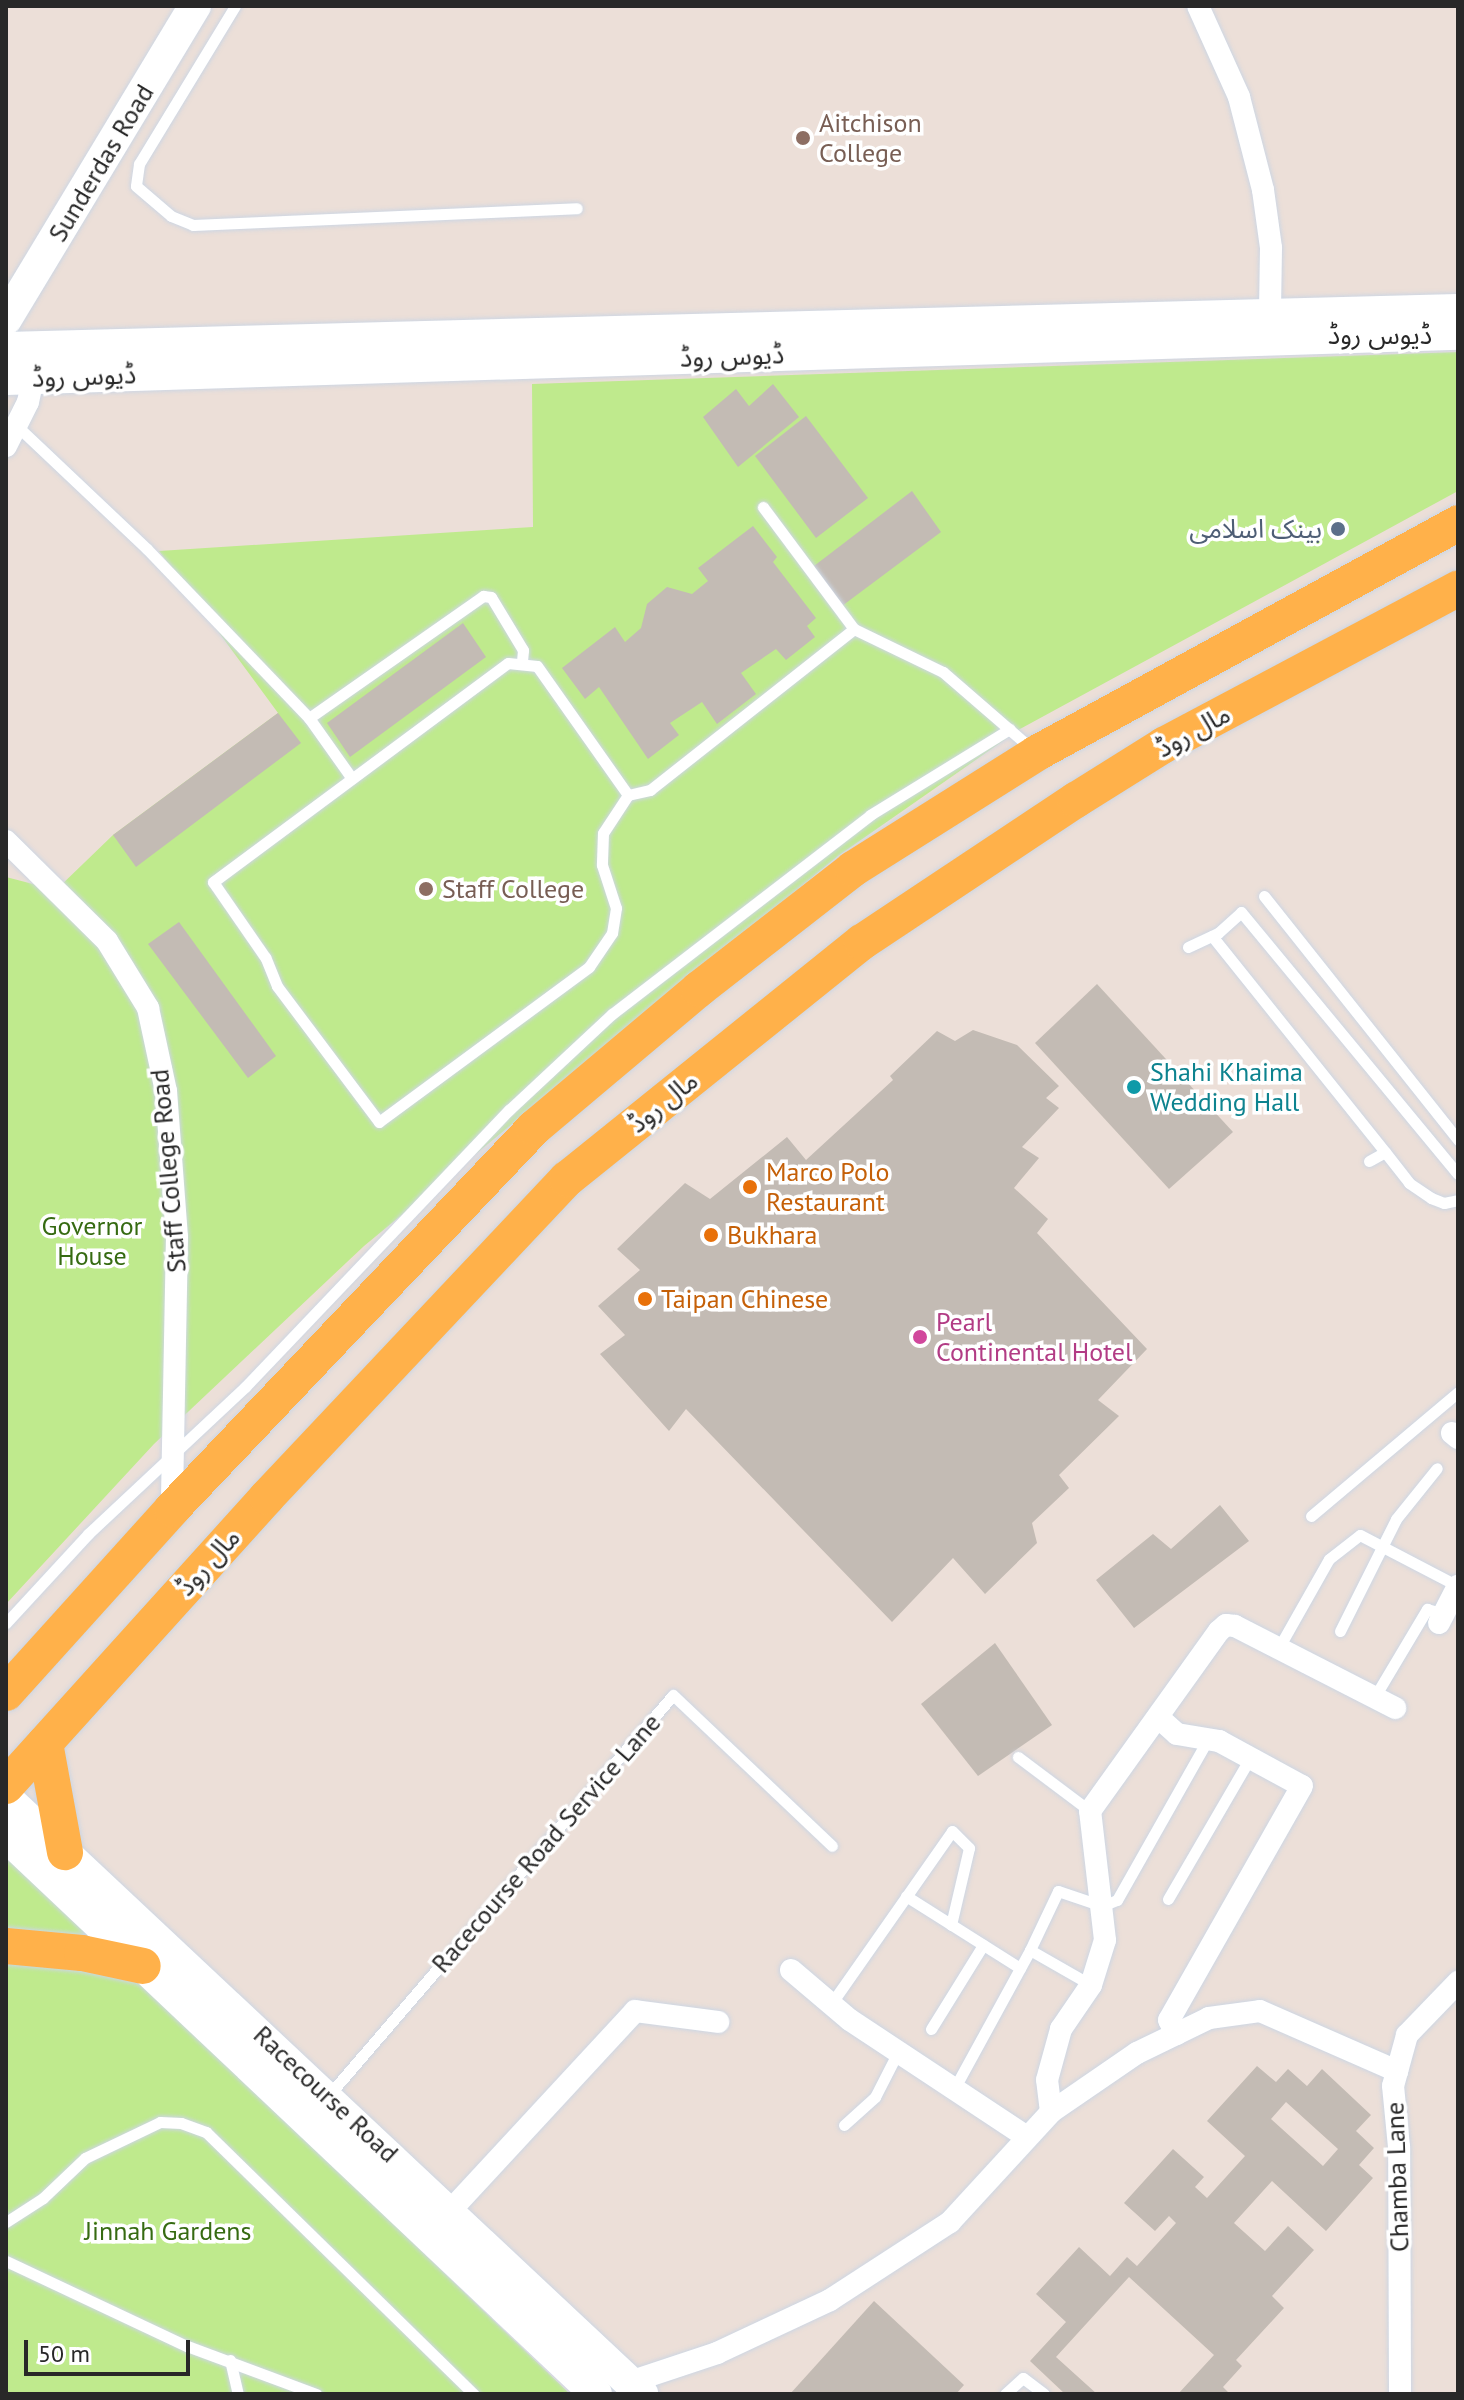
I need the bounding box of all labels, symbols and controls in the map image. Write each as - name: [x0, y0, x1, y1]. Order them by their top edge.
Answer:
- street label: Sunderdas Road: [42, 79, 160, 247]
- place label: Aitchison College: [819, 107, 922, 168]
- marker: Aitchison College: [794, 129, 812, 147]
- street label: ڈیوس روڈ: [1328, 319, 1432, 351]
- street label: ڈیوس روڈ: [679, 339, 785, 373]
- street label: ڈیوس روڈ: [31, 359, 137, 393]
- place label: بینک اسلامی: [1189, 513, 1322, 545]
- marker: بینک اسلامی: [1329, 520, 1347, 538]
- street label: مال روڈ: [1151, 698, 1235, 764]
- place label: Staff College: [442, 873, 584, 905]
- marker: Staff College: [417, 880, 435, 898]
- place label: Shahi Khaima Wedding Hall: [1150, 1056, 1303, 1118]
- street label: مال روڈ: [622, 1065, 704, 1139]
- street label: Staff College Road: [144, 1068, 192, 1274]
- marker: Shahi Khaima Wedding Hall: [1125, 1078, 1143, 1096]
- place label: Marco Polo Restaurant: [766, 1156, 889, 1218]
- marker: Marco Polo Restaurant: [741, 1178, 759, 1196]
- park label: Governor House: [42, 1210, 142, 1272]
- place label: Bukhara: [727, 1219, 818, 1251]
- marker: Bukhara: [702, 1226, 720, 1244]
- place label: Taipan Chinese: [661, 1283, 828, 1315]
- marker: Taipan Chinese: [636, 1290, 654, 1308]
- place label: Pearl Continental Hotel: [936, 1306, 1133, 1368]
- marker: Pearl Continental Hotel: [911, 1328, 929, 1346]
- street label: مال روڈ: [170, 1522, 246, 1602]
- street label: Racecourse Road Service Lane: [425, 1707, 667, 1979]
- street label: Racecourse Road: [247, 2019, 405, 2169]
- street label: Chamba Lane: [1379, 2101, 1415, 2253]
- park label: Jinnah Gardens: [84, 2215, 252, 2247]
- scale bar: [28, 2324, 194, 2374]
- text: 50 m: [38, 2338, 90, 2369]

